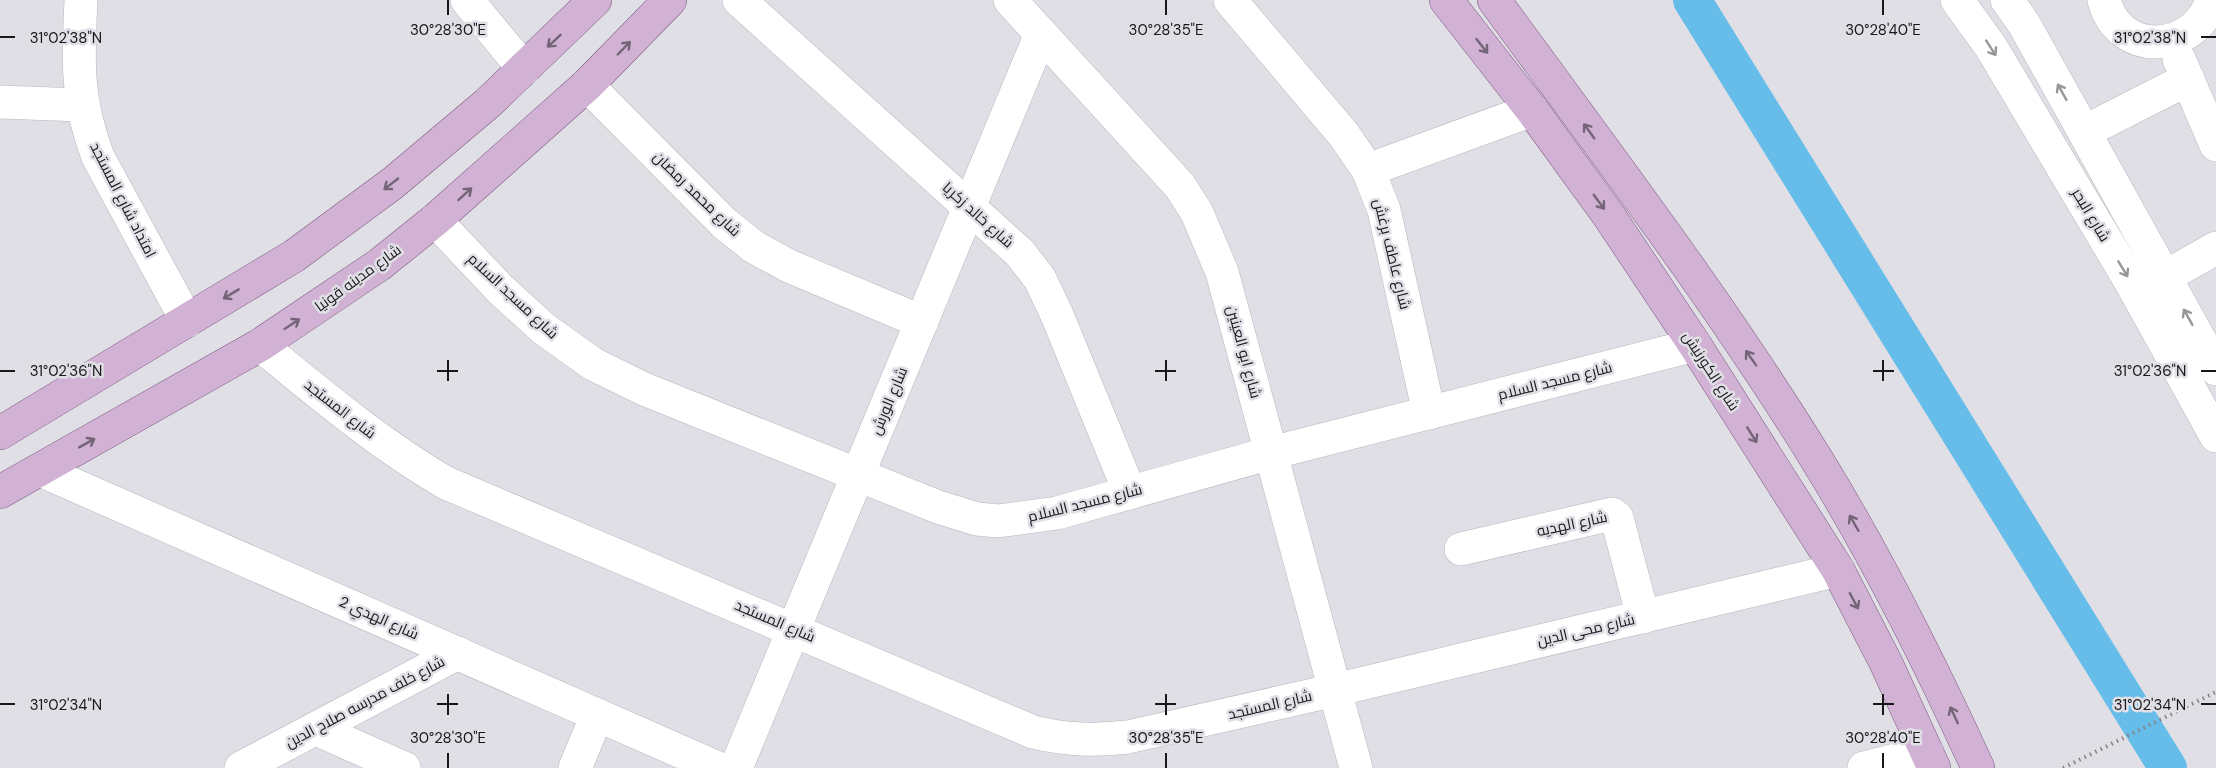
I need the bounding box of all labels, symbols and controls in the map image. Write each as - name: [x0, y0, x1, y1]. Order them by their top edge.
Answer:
- text: 30°28'30"E: [410, 20, 486, 40]
- text: 30°28'35"E: [1129, 20, 1203, 40]
- text: 30°28'40"E: [1845, 20, 1921, 40]
- text: 31°02'38"N: [30, 28, 102, 48]
- text: 31°02'38"N: [2114, 28, 2186, 48]
- one-way arrow: [546, 34, 561, 48]
- one-way arrow: [1475, 38, 1488, 54]
- one-way arrow: [1984, 39, 1997, 56]
- one-way arrow: [616, 41, 631, 56]
- one-way arrow: [2056, 84, 2068, 101]
- one-way arrow: [1583, 123, 1596, 139]
- street label: امتداد شارع المستجد: [84, 139, 161, 262]
- street label: شارع محمد رمضان: [648, 147, 745, 242]
- one-way arrow: [384, 177, 400, 190]
- street label: شارع خالد زكريا: [937, 178, 1018, 253]
- street label: شارع البحر: [2066, 184, 2115, 246]
- one-way arrow: [457, 187, 472, 201]
- one-way arrow: [1592, 194, 1605, 210]
- street label: شارع عاطف برغش: [1368, 197, 1415, 312]
- street label: شارع مدينه قونيا: [311, 240, 406, 317]
- street label: شارع مسجد السلام: [463, 249, 563, 344]
- one-way arrow: [2118, 260, 2130, 277]
- one-way arrow: [223, 289, 240, 301]
- street label: شارع ابو العينين: [1221, 303, 1266, 401]
- one-way arrow: [2182, 309, 2193, 327]
- one-way arrow: [284, 318, 300, 330]
- street label: شارع الكورنيش: [1677, 327, 1744, 415]
- one-way arrow: [1745, 350, 1757, 367]
- street label: شارع مسجد السلام: [1496, 357, 1614, 406]
- text: 31°02'36"N: [30, 361, 102, 381]
- text: 31°02'36"N: [2114, 361, 2186, 381]
- street label: شارع الورش: [866, 364, 913, 438]
- street label: شارع المستجد: [299, 375, 380, 444]
- one-way arrow: [1747, 426, 1759, 443]
- one-way arrow: [78, 436, 95, 448]
- street label: شارع مسجد السلام: [1026, 479, 1144, 528]
- street label: شارع الهديه: [1535, 507, 1609, 542]
- one-way arrow: [1848, 515, 1860, 532]
- street label: شارع الهدي 2: [335, 592, 422, 646]
- one-way arrow: [1848, 592, 1860, 609]
- street label: شارع المستجد: [731, 595, 818, 648]
- street label: شارع محى الدين: [1535, 609, 1637, 652]
- street label: شارع خلف مدرسه صلاح الدين: [282, 651, 449, 754]
- street label: شارع المستجد: [1226, 686, 1314, 725]
- text: 31°02'34"N: [30, 695, 102, 715]
- text: 31°02'34"N: [2114, 695, 2186, 715]
- one-way arrow: [1947, 706, 1959, 724]
- text: 30°28'30"E: [410, 728, 486, 748]
- text: 30°28'35"E: [1129, 728, 1203, 748]
- text: 30°28'40"E: [1845, 728, 1921, 748]

